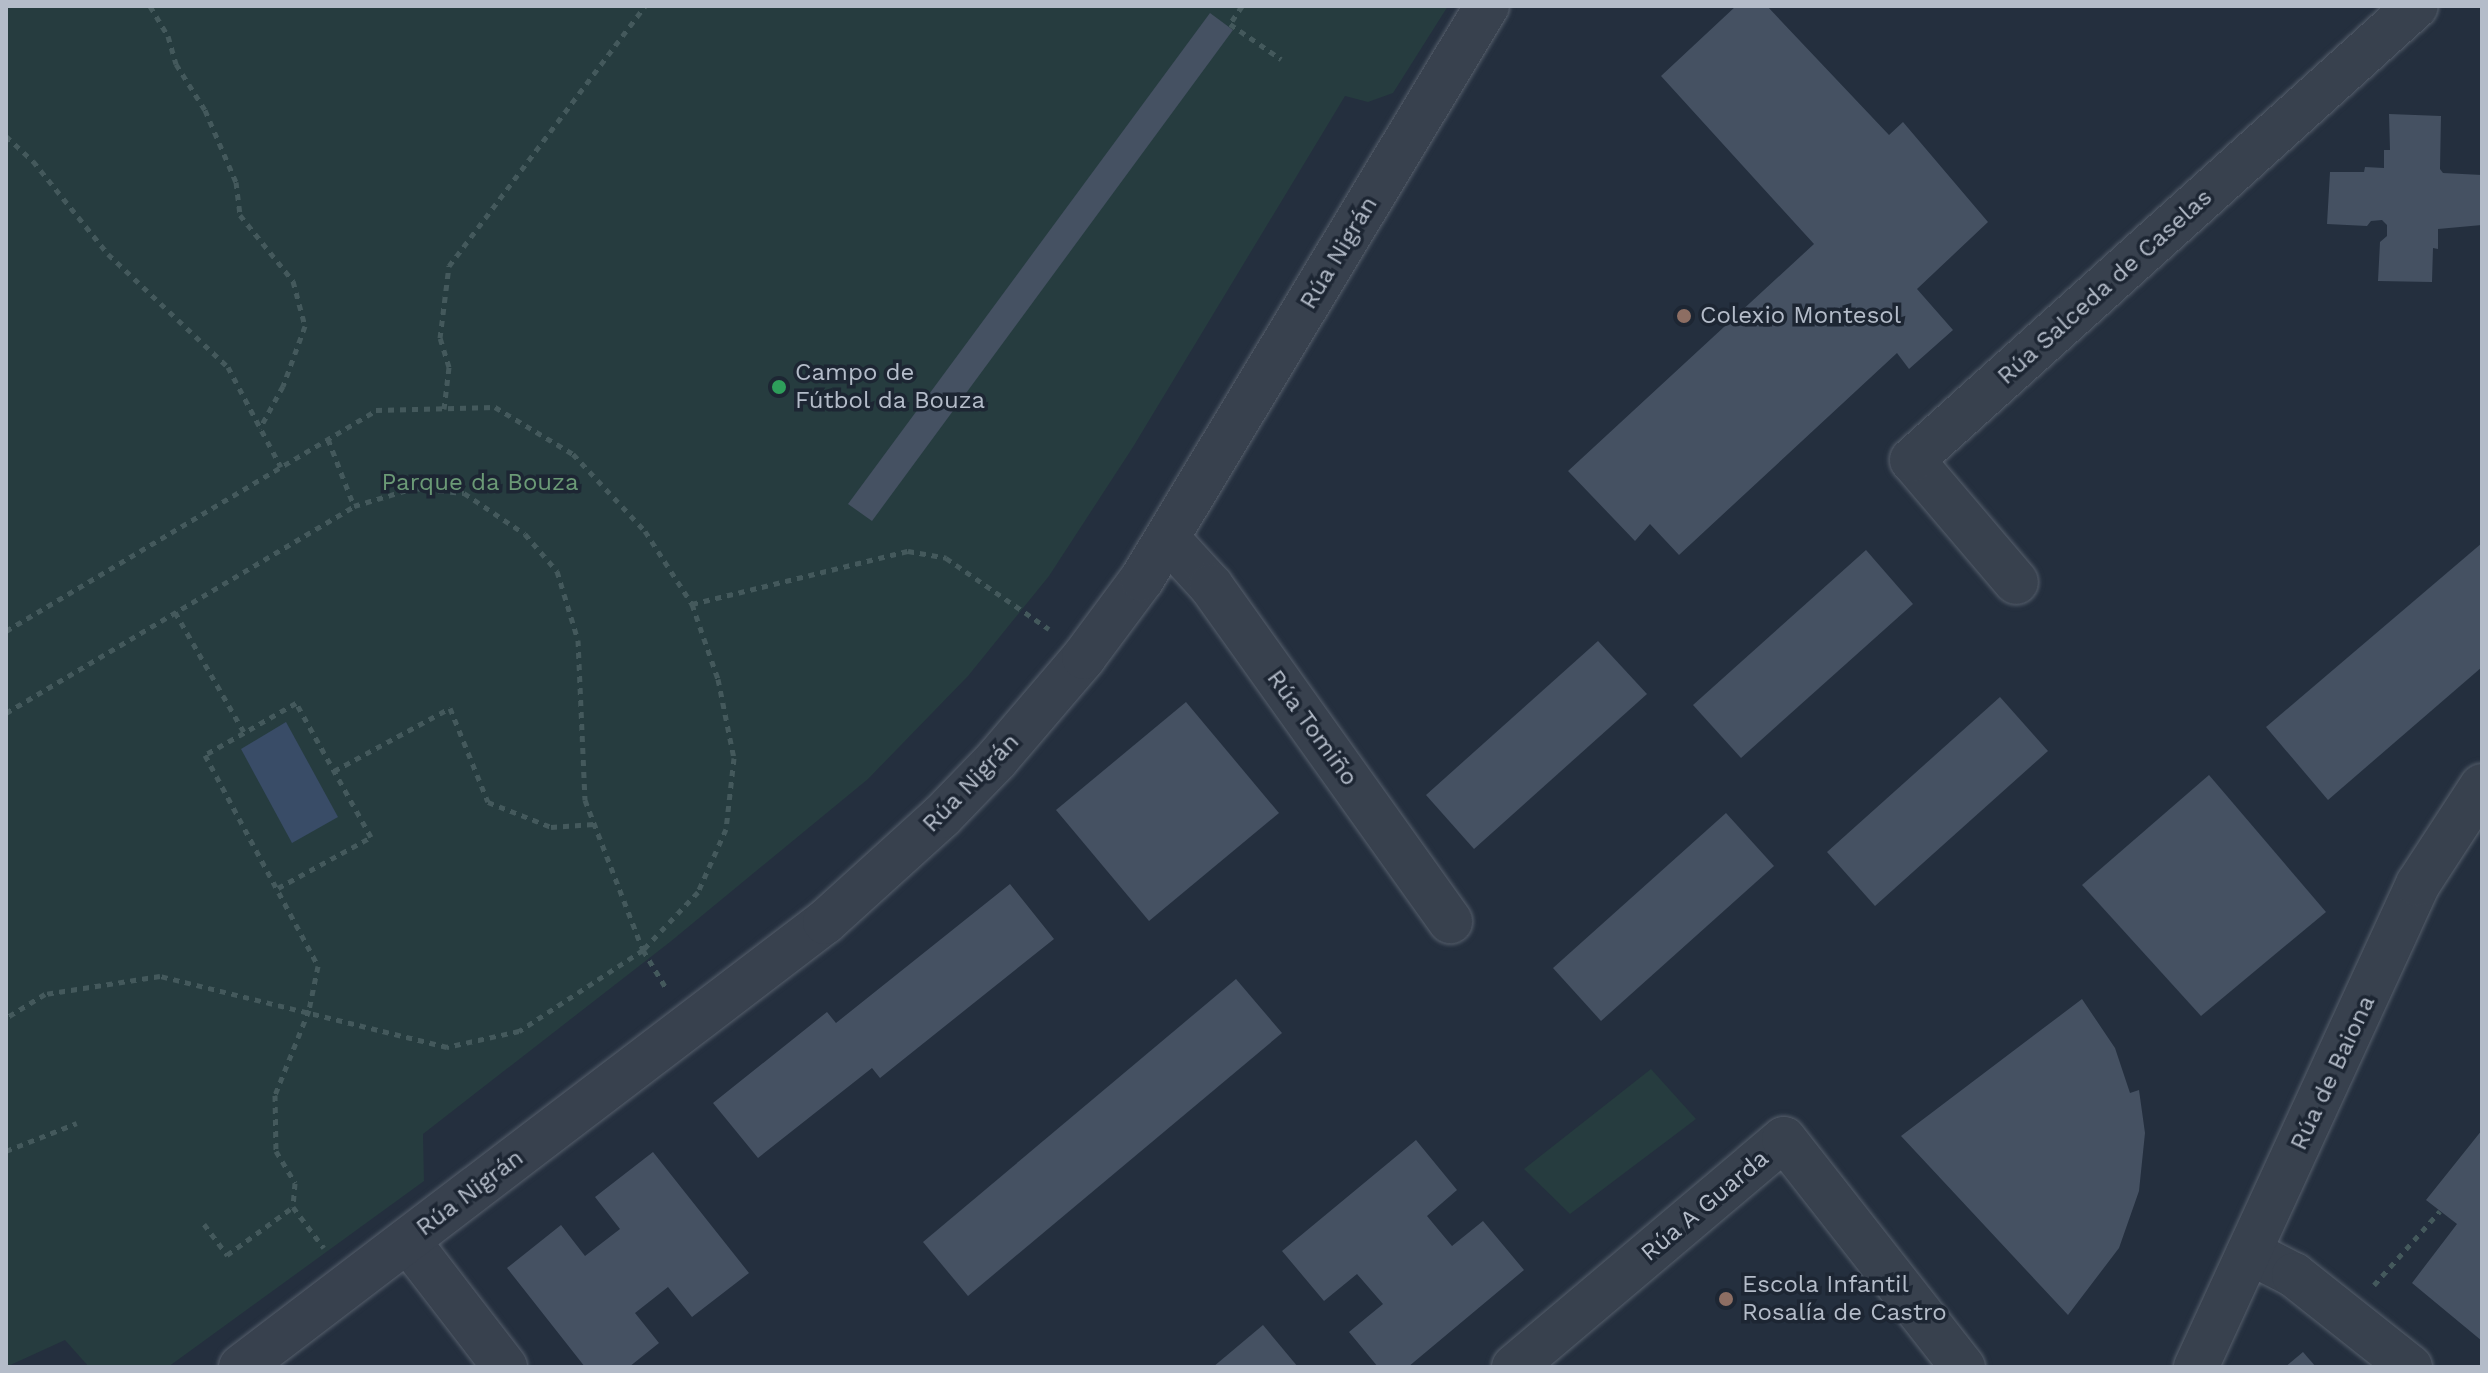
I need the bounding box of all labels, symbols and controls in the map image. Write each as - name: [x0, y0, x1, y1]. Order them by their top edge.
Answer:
- street label: Rúa Salceda de Caselas: [1991, 183, 2219, 391]
- street label: Rúa Nigrán: [1294, 191, 1384, 315]
- place label: Colexio Montesol: [1700, 302, 1901, 330]
- marker: Colexio Montesol: [1675, 307, 1693, 325]
- place label: Campo de Fútbol da Bouza: [795, 359, 987, 415]
- marker: Campo de Fútbol da Bouza: [770, 378, 788, 396]
- park label: Parque da Bouza: [381, 469, 579, 497]
- street label: Rúa Tomiño: [1260, 664, 1364, 792]
- street label: Rúa Nigrán: [917, 727, 1025, 839]
- street label: Rúa de Baiona: [2284, 991, 2382, 1155]
- street label: Rúa Nigrán: [411, 1143, 529, 1243]
- street label: Rúa A Guarda: [1634, 1144, 1776, 1268]
- place label: Escola Infantil Rosalía de Castro: [1742, 1271, 1947, 1327]
- marker: Escola Infantil Rosalía de Castro: [1717, 1290, 1735, 1308]

